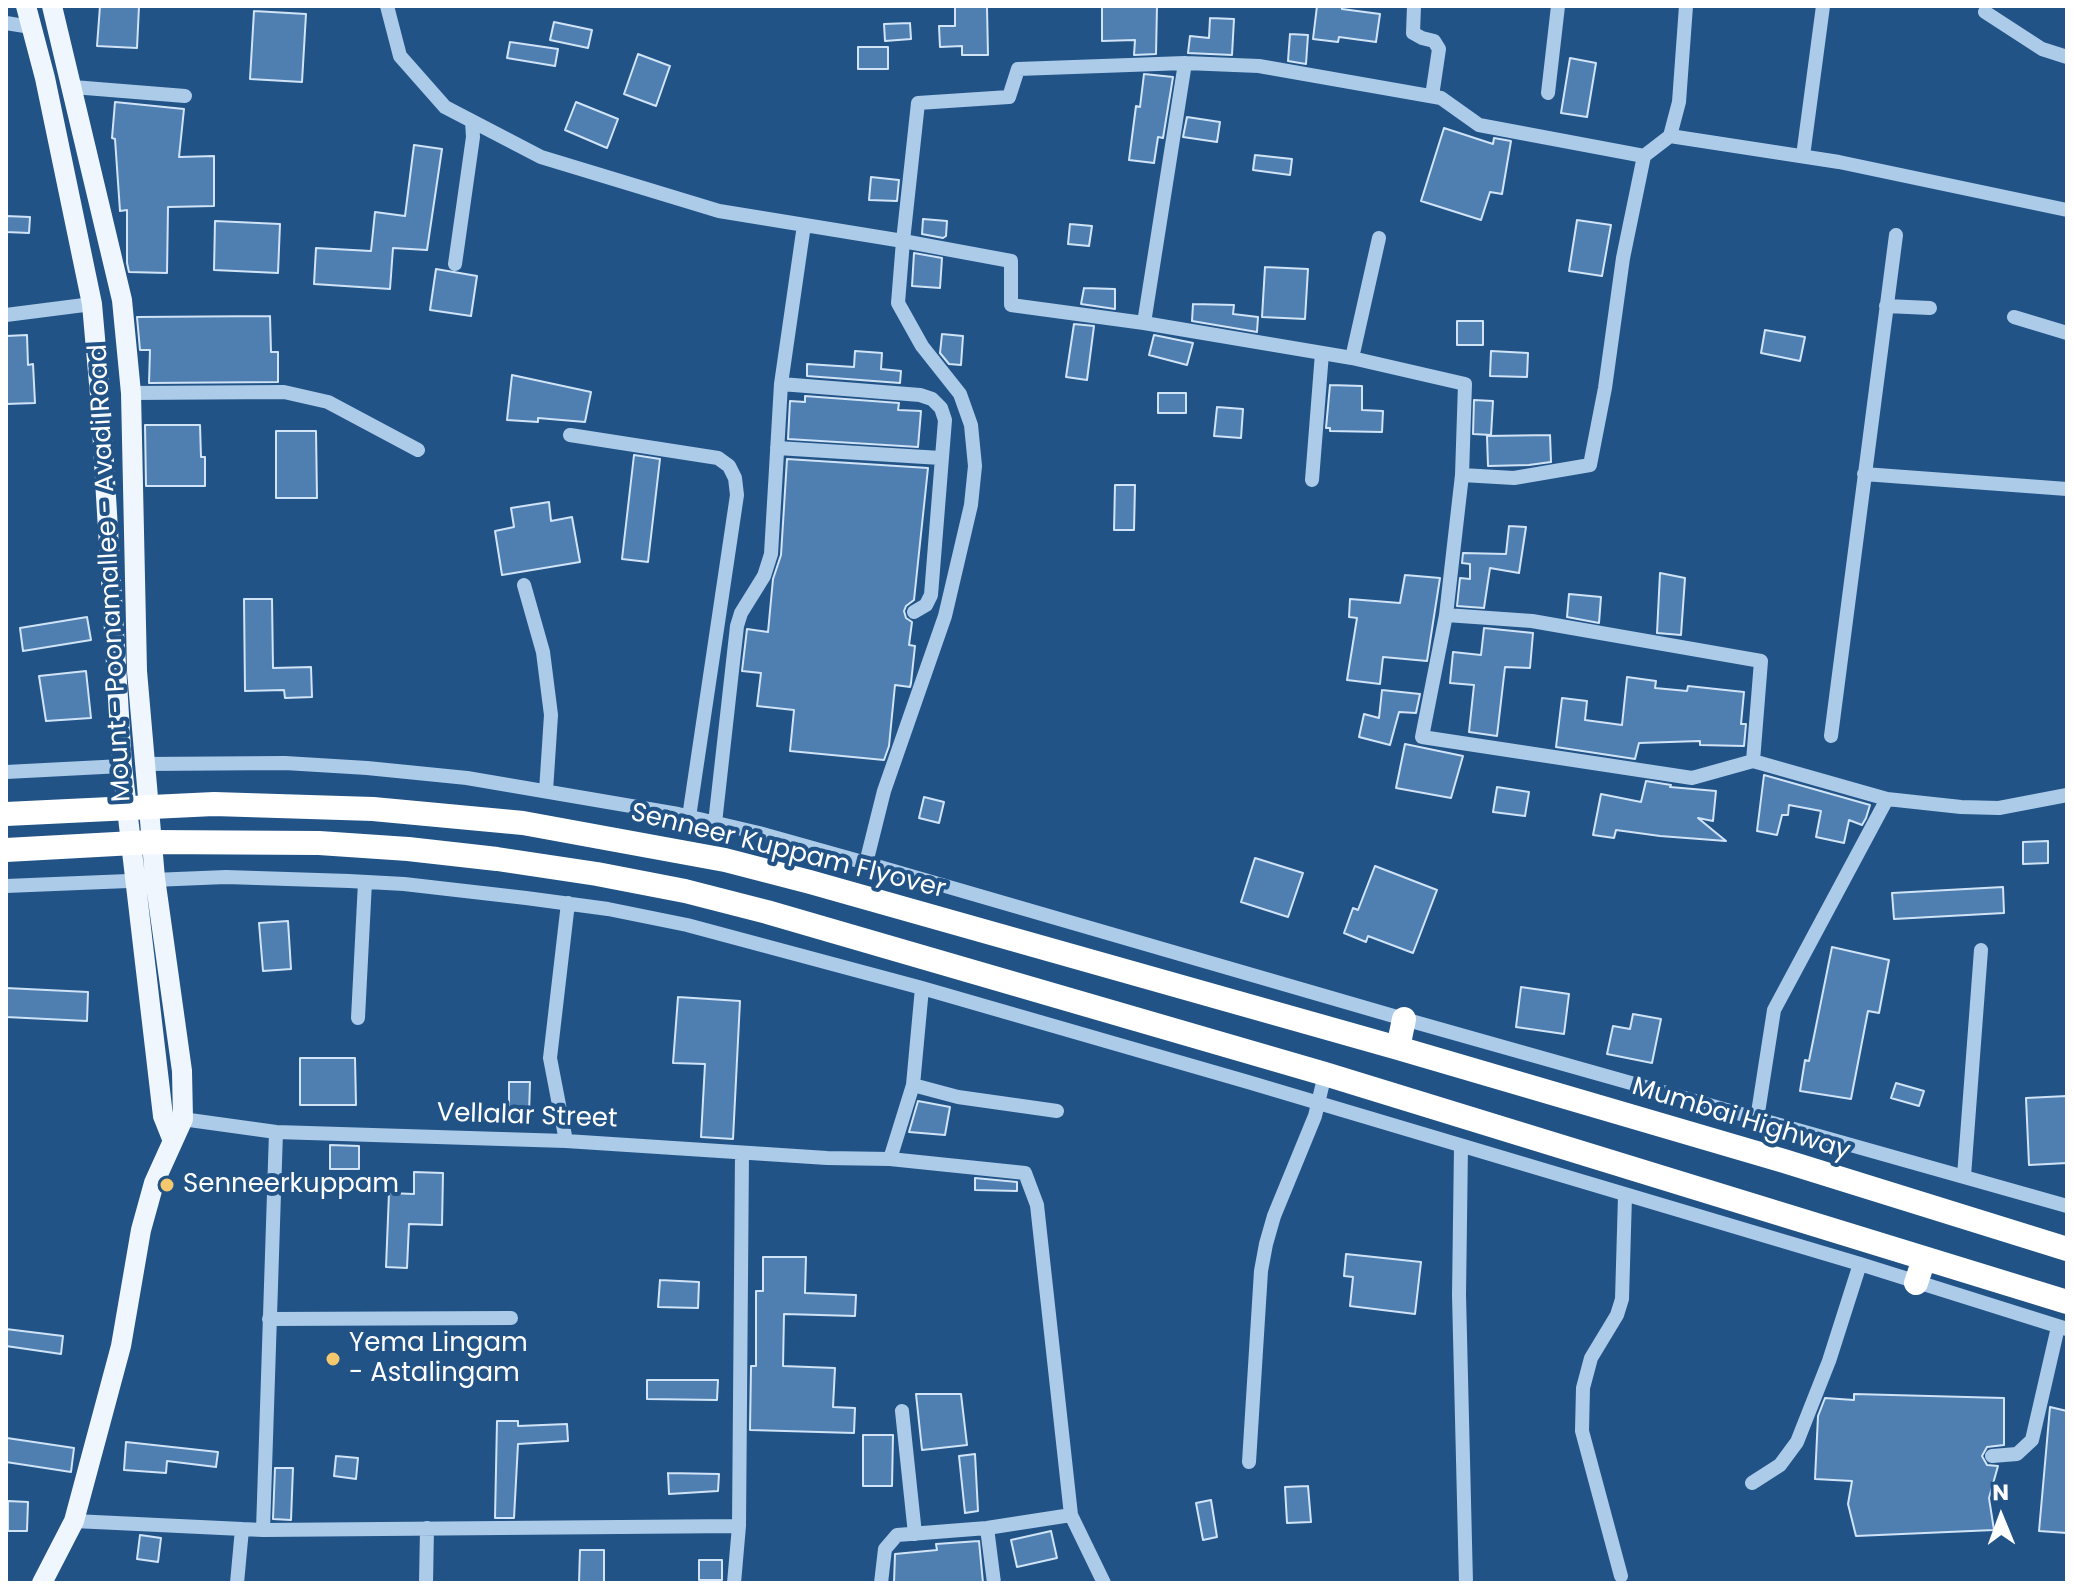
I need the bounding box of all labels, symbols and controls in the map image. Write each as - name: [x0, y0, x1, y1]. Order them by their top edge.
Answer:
- street label: Mount - Poonamallee - Avadi Road: [83, 343, 139, 803]
- street label: Senneer Kuppam Flyover: [627, 798, 949, 906]
- street label: Mumbai Highway: [1628, 1072, 1854, 1168]
- street label: Vellalar Street: [436, 1098, 618, 1136]
- place label: Senneerkuppam: [183, 1169, 399, 1201]
- marker: Senneerkuppam: [158, 1176, 176, 1194]
- place label: Yema Lingam - Astalingam: [349, 1328, 528, 1390]
- marker: Yema Lingam - Astalingam: [324, 1350, 342, 1368]
- north arrow: [1961, 1477, 2041, 1557]
- text: N: [1992, 1477, 2009, 1508]

